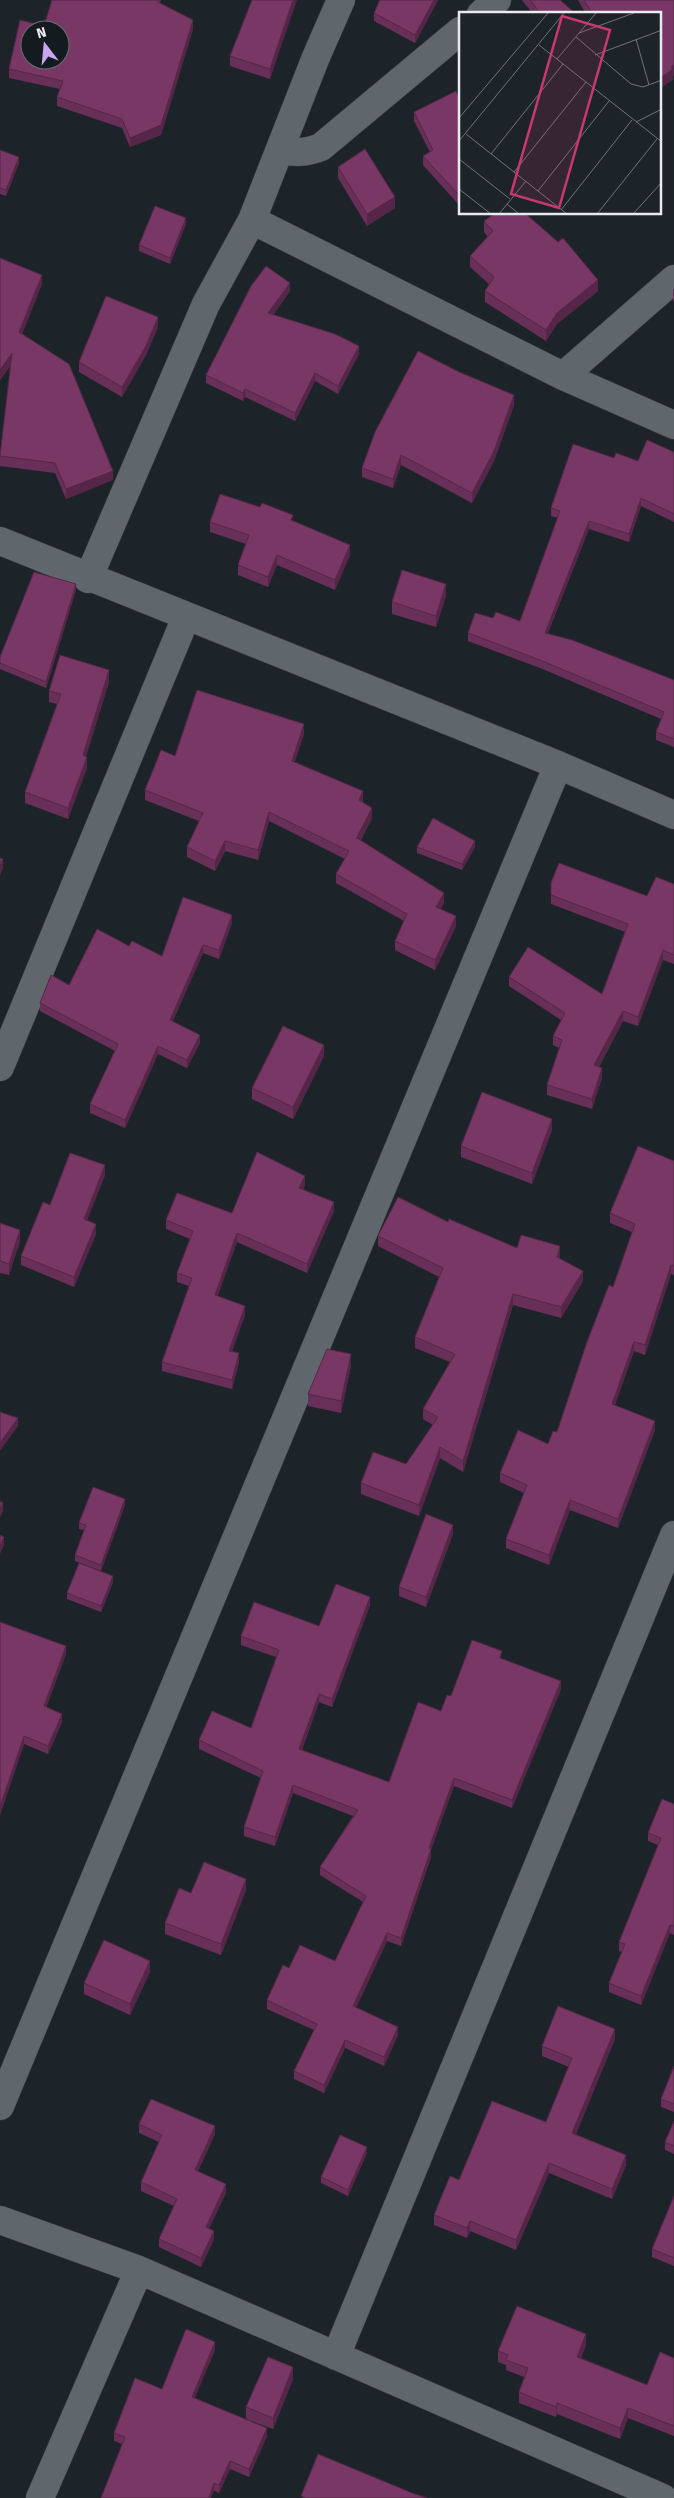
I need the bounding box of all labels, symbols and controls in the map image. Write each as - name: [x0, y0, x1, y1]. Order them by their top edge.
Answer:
- inset map: [459, 12, 662, 215]
- north arrow: [20, 20, 70, 70]
- text: N: [35, 24, 48, 42]

